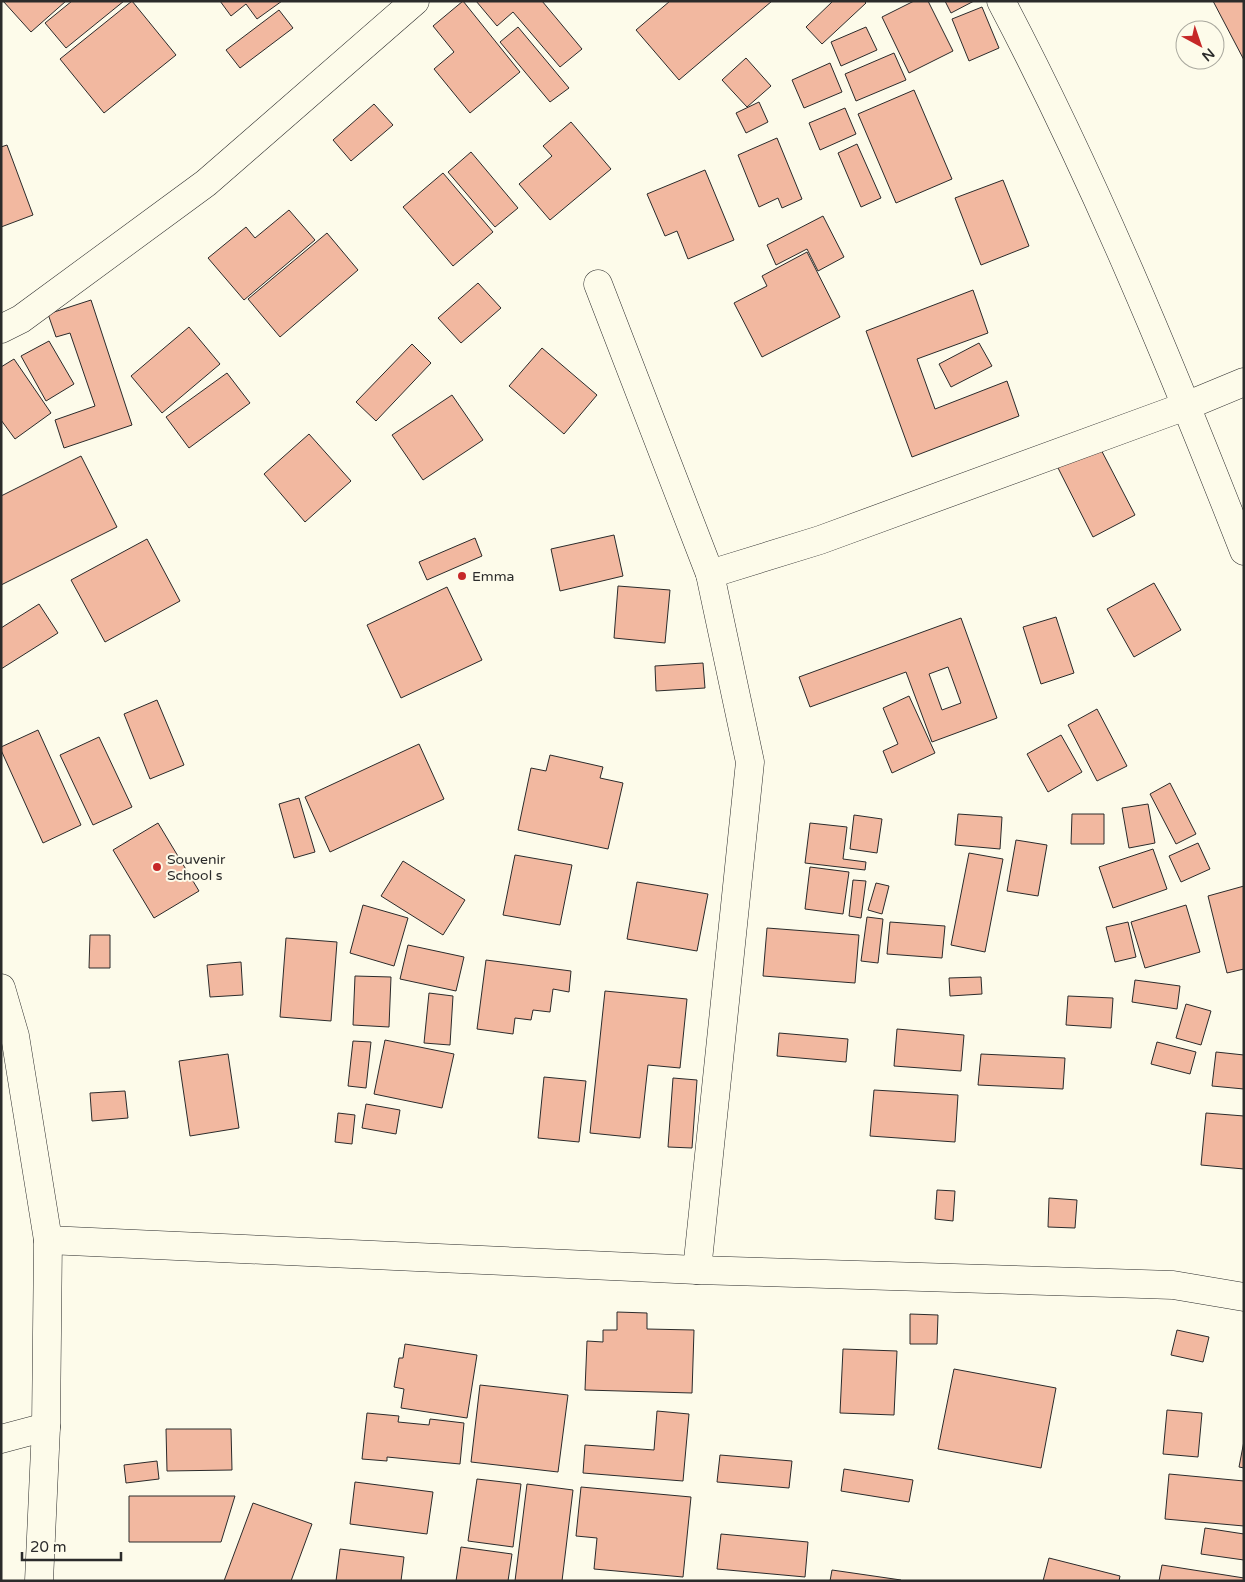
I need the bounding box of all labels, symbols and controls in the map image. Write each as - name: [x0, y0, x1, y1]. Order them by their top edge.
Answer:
- north arrow: [1175, 20, 1225, 70]
- text: N: [1198, 44, 1218, 65]
- place label: Emma: [472, 568, 514, 585]
- marker: Emma: [456, 570, 468, 582]
- place label: Souvenir School s: [167, 851, 226, 884]
- marker: Souvenir School s: [151, 861, 163, 873]
- scale bar: [22, 1530, 121, 1562]
- text: 20 m: [30, 1538, 67, 1556]

